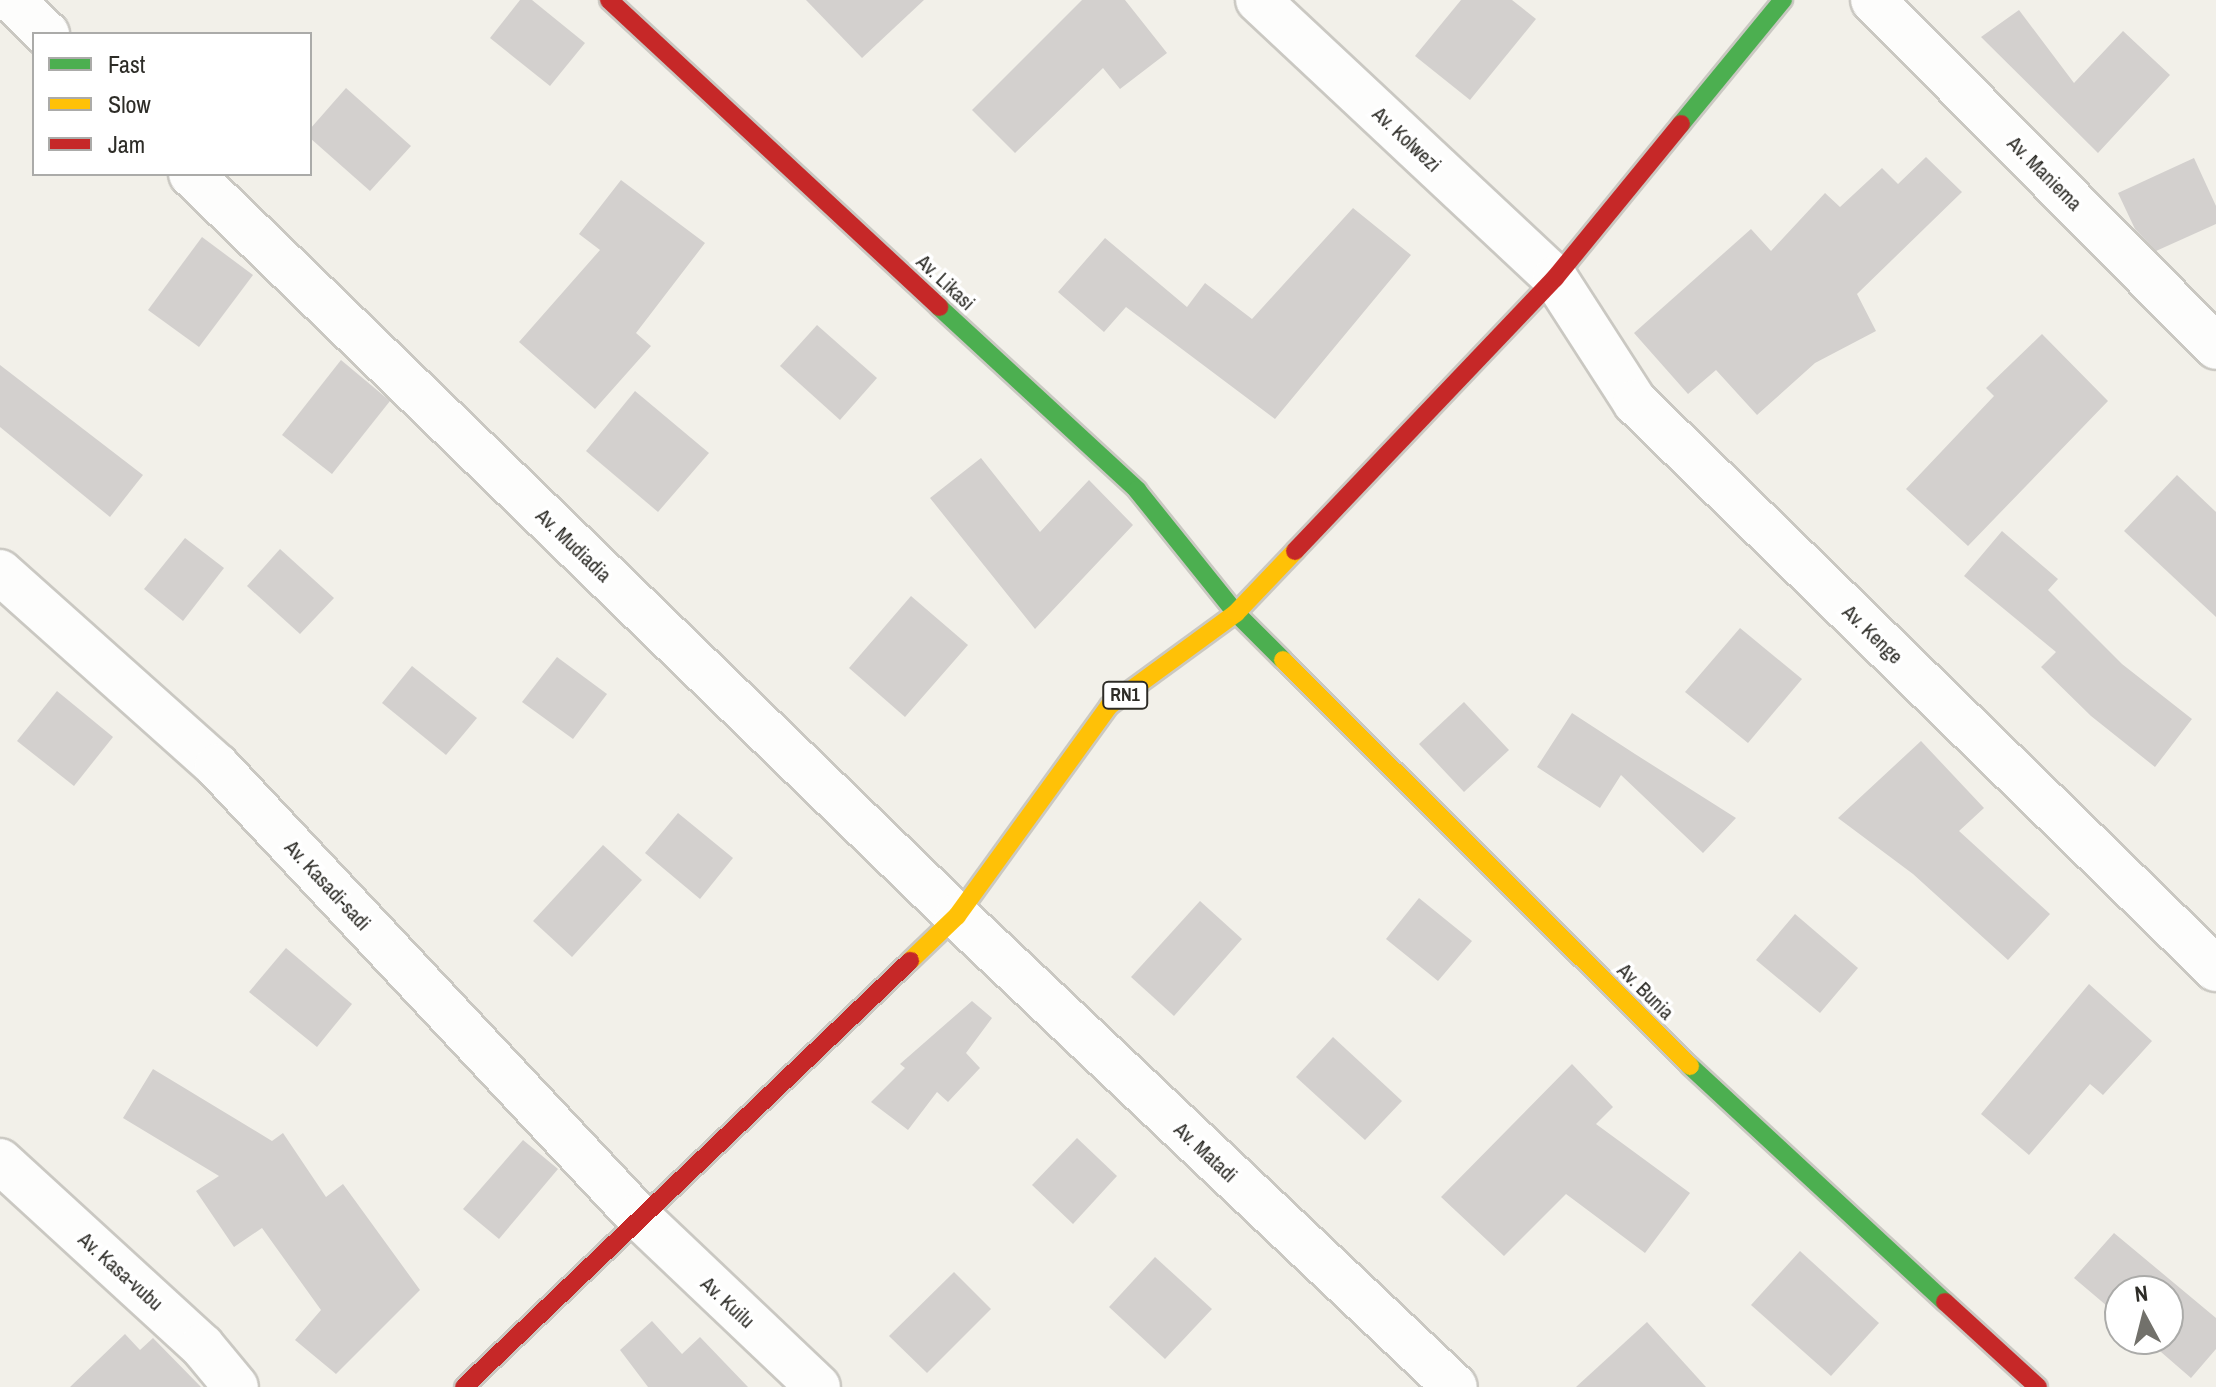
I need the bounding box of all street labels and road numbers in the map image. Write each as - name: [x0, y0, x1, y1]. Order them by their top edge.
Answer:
- street label: Av. Kolwezi: [1368, 102, 1446, 176]
- street label: Av. Maniema: [2003, 131, 2087, 215]
- street label: Av. Likasi: [912, 249, 980, 315]
- street label: Av. Mudiadia: [531, 503, 617, 587]
- street label: Av. Kenge: [1838, 600, 1908, 668]
- road number: RN1: [1101, 681, 1149, 709]
- street label: Av. Kasadi-sadi: [280, 835, 376, 935]
- street label: Av. Bunia: [1613, 958, 1679, 1024]
- street label: Av. Matadi: [1170, 1117, 1242, 1187]
- street label: Av. Kasa-vubu: [74, 1227, 168, 1315]
- street label: Av. Kuilu: [696, 1271, 760, 1333]

